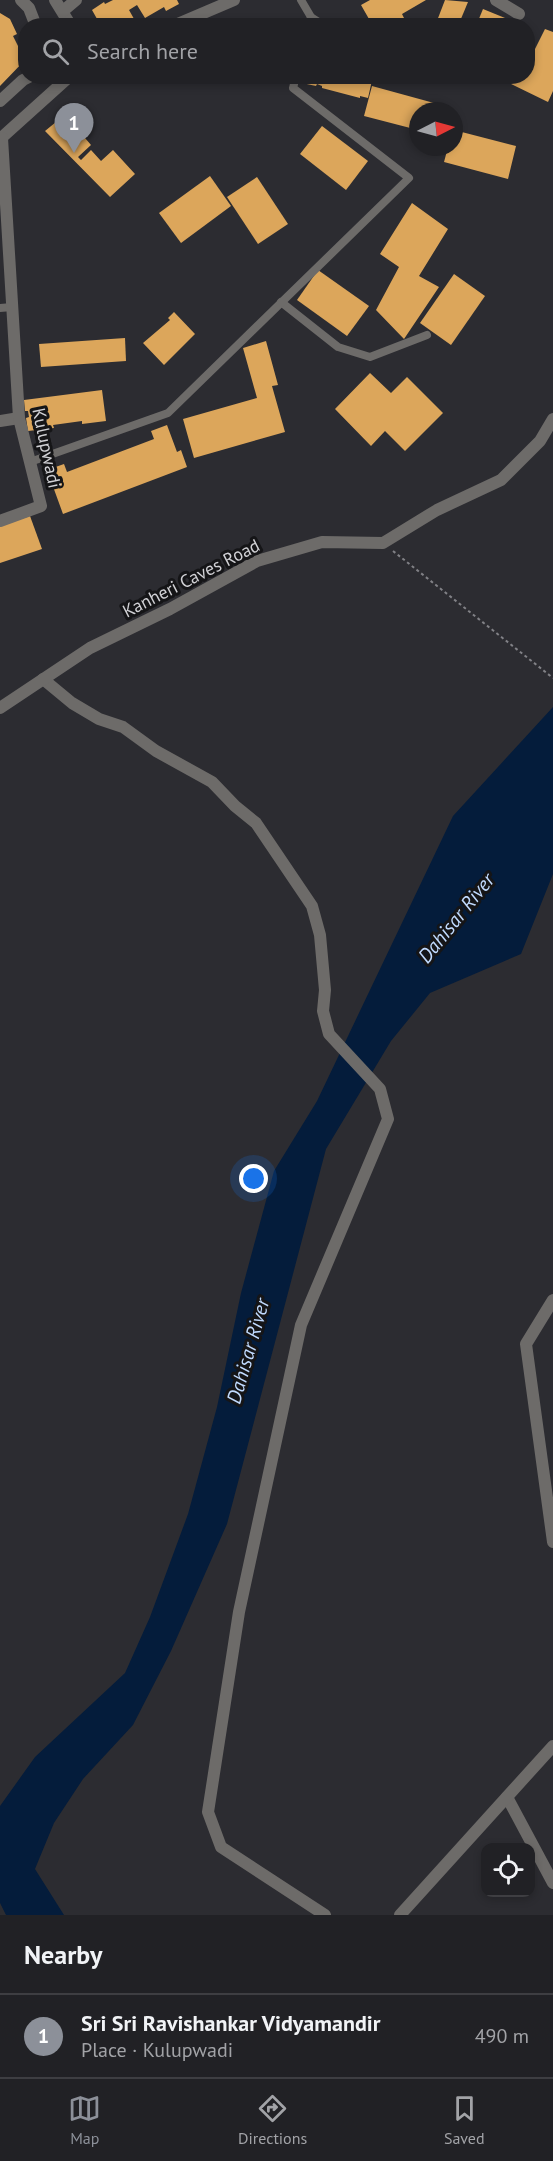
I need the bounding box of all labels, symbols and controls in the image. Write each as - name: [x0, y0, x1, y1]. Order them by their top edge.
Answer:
- search box: [18, 18, 535, 84]
- icon: search: [39, 35, 72, 68]
- text: Search here: [87, 37, 198, 65]
- north arrow: [409, 102, 463, 156]
- pin: 1: [54, 104, 94, 153]
- street label: Kulupwadi: [27, 406, 67, 490]
- street label: Kanheri Caves Road: [119, 533, 263, 623]
- water label: Dahisar River: [412, 867, 501, 968]
- your location: [239, 1164, 268, 1193]
- water label: Dahisar River: [221, 1294, 276, 1407]
- map controls: [481, 1843, 535, 1897]
- button: locate: [481, 1843, 535, 1897]
- text: Nearby: [24, 1938, 102, 1971]
- text: Sri Sri Ravishankar Vidyamandir: [81, 2009, 380, 2037]
- text: 1: [38, 2023, 49, 2049]
- text: 490 m: [475, 2023, 529, 2049]
- text: Place · Kulupwadi: [81, 2037, 233, 2063]
- tab: Map: [68, 2092, 101, 2148]
- tab: Directions: [238, 2092, 307, 2148]
- tab: Saved: [444, 2092, 485, 2148]

